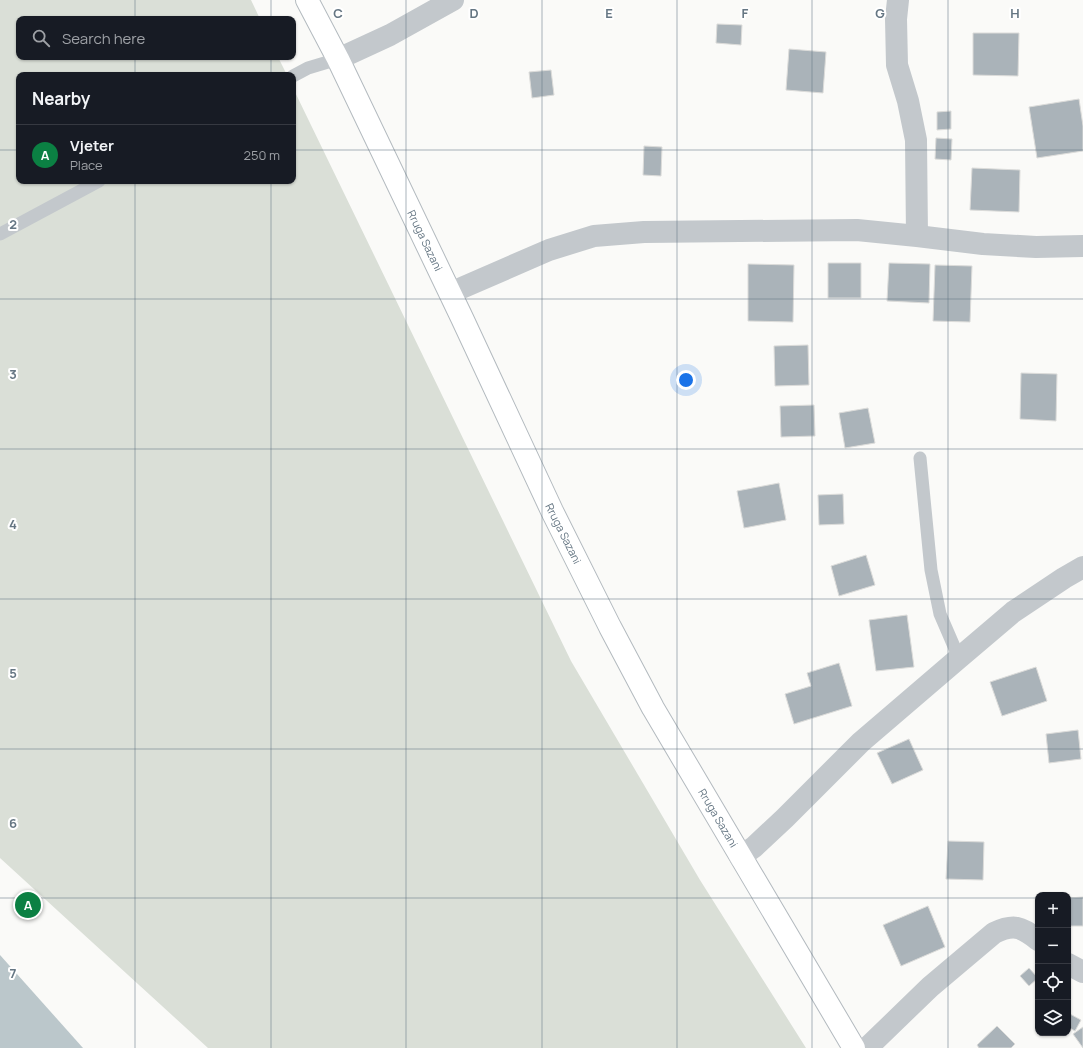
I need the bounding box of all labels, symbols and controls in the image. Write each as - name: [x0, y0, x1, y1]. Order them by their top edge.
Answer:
- text: C: [333, 4, 343, 22]
- text: D: [469, 4, 479, 22]
- text: E: [605, 4, 613, 22]
- text: F: [742, 4, 749, 22]
- text: G: [875, 4, 885, 22]
- text: H: [1010, 4, 1020, 22]
- search box: [16, 16, 296, 60]
- icon: search: [30, 27, 52, 49]
- text: Search here: [62, 28, 145, 49]
- text: Nearby: [32, 87, 90, 110]
- text: Vjeter: [70, 135, 114, 156]
- text: A: [41, 146, 49, 164]
- text: 250 m: [244, 146, 280, 164]
- text: Place: [70, 156, 103, 174]
- street label: Rruga Sazani: [404, 207, 446, 273]
- text: 2: [9, 215, 17, 233]
- text: 3: [9, 365, 17, 383]
- your location: [676, 370, 696, 390]
- street label: Rruga Sazani: [542, 501, 585, 566]
- text: 4: [9, 515, 17, 533]
- text: 5: [9, 664, 17, 682]
- street label: Rruga Sazani: [695, 786, 742, 850]
- text: 6: [9, 814, 17, 832]
- pin: A: [15, 890, 41, 920]
- map controls: [1035, 892, 1071, 1036]
- button: +: [1035, 892, 1071, 928]
- button: −: [1035, 928, 1071, 964]
- text: 7: [10, 964, 17, 982]
- button: locate: [1035, 964, 1071, 1000]
- button: layers: [1035, 1000, 1071, 1036]

